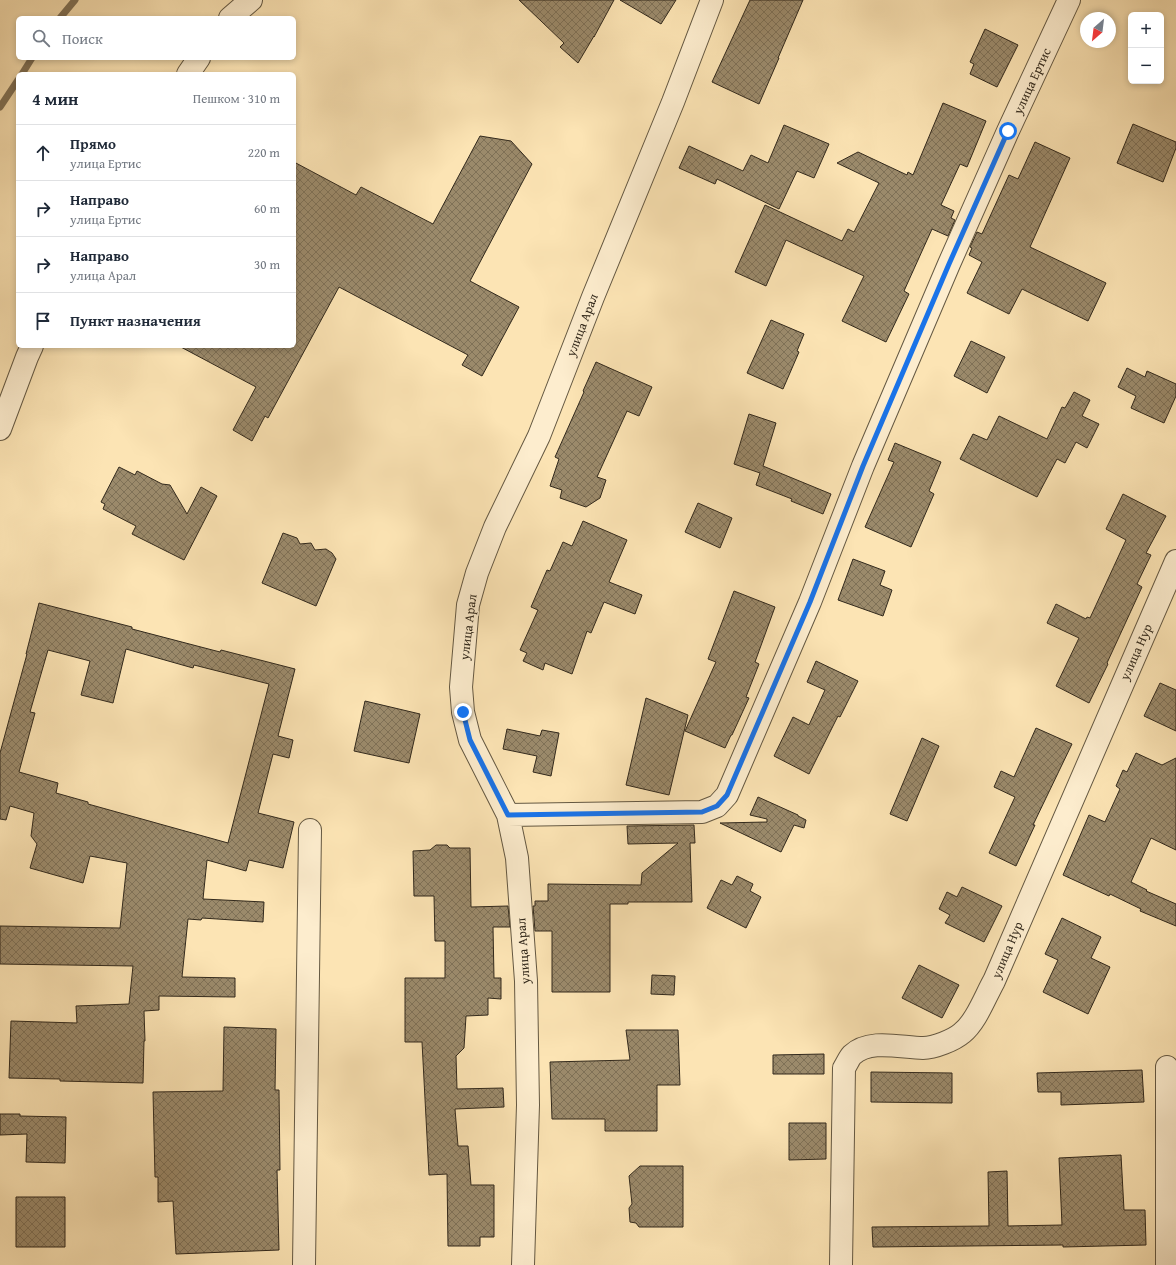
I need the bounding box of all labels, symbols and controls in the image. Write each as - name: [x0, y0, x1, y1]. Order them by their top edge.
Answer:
- north arrow: [1080, 12, 1116, 48]
- map controls: [1128, 12, 1164, 84]
- button: +: [1128, 12, 1164, 48]
- search box: [16, 16, 296, 60]
- icon: search: [30, 27, 52, 49]
- text: Поиск: [62, 28, 103, 49]
- street label: улица Ертис: [1008, 44, 1056, 118]
- button: −: [1128, 48, 1164, 84]
- text: 4 мин: [32, 86, 78, 111]
- text: Пешком · 310 m: [193, 89, 280, 108]
- route start: [999, 122, 1017, 140]
- text: Прямо: [70, 133, 116, 154]
- icon: ahead: [32, 142, 54, 164]
- text: 220 m: [248, 143, 280, 162]
- text: улица Ертис: [70, 154, 141, 173]
- text: Направо: [70, 189, 129, 210]
- icon: right: [32, 198, 54, 220]
- text: 60 m: [254, 199, 280, 218]
- text: улица Ертис: [70, 210, 141, 229]
- text: Направо: [70, 245, 129, 266]
- icon: right: [32, 254, 54, 276]
- text: 30 m: [254, 255, 280, 274]
- text: улица Арал: [70, 266, 136, 285]
- street label: улица Арал: [561, 291, 603, 360]
- icon: arrive: [32, 310, 54, 332]
- text: Пункт назначения: [70, 310, 201, 331]
- street label: улица Арал: [454, 593, 481, 662]
- street label: улица Нур: [1115, 621, 1157, 684]
- route end: [454, 703, 472, 721]
- street label: улица Арал: [511, 917, 535, 986]
- street label: улица Нур: [986, 919, 1028, 982]

